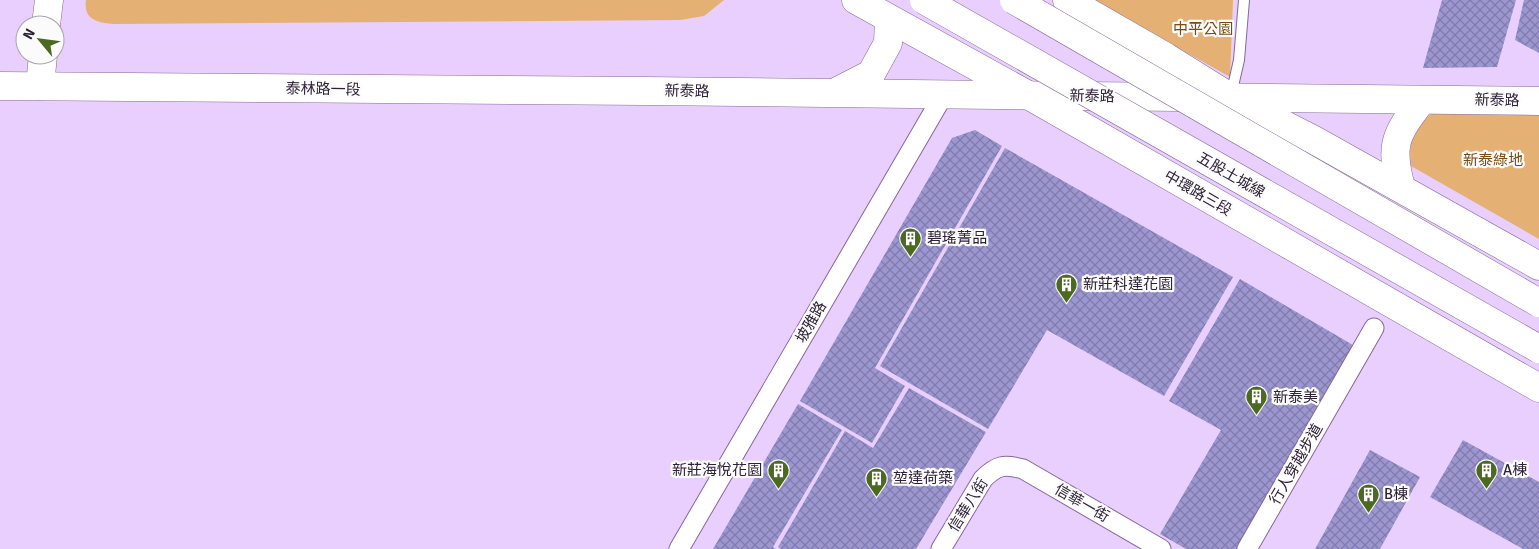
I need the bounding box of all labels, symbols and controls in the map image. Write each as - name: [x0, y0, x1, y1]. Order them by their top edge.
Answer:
- north arrow: [15, 15, 65, 65]
- park label: 中平公園: [1173, 20, 1233, 38]
- text: N: [19, 26, 39, 42]
- street label: 泰林路一段: [285, 79, 361, 99]
- street label: 新泰路: [664, 82, 710, 100]
- street label: 新泰路: [1069, 87, 1115, 105]
- street label: 新泰路: [1474, 91, 1520, 109]
- street label: 五股土城線: [1194, 148, 1268, 202]
- park label: 新泰綠地: [1463, 151, 1523, 169]
- street label: 中環路三段: [1161, 166, 1235, 220]
- building icon: 碧瑤菁品: [899, 226, 923, 257]
- place label: 碧瑤菁品: [927, 229, 987, 247]
- building icon: 新莊科達花園: [1055, 272, 1079, 303]
- place label: 新莊科達花園: [1083, 275, 1173, 293]
- street label: 坡雅路: [792, 298, 830, 346]
- building icon: 新泰美: [1245, 385, 1269, 416]
- place label: 新泰美: [1273, 388, 1318, 406]
- street label: 行人穿越步道: [1266, 421, 1326, 507]
- building icon: 新莊海悅花園: [766, 458, 790, 489]
- building icon: A棟: [1475, 458, 1499, 489]
- place label: 新莊海悅花園: [672, 461, 762, 479]
- place label: A棟: [1503, 461, 1527, 479]
- building icon: 堃達荷築: [865, 466, 889, 497]
- place label: 堃達荷築: [893, 469, 953, 487]
- street label: 信華八街: [944, 475, 992, 535]
- street label: 信華一街: [1052, 480, 1112, 526]
- building icon: B棟: [1356, 482, 1380, 513]
- place label: B棟: [1384, 485, 1408, 503]

